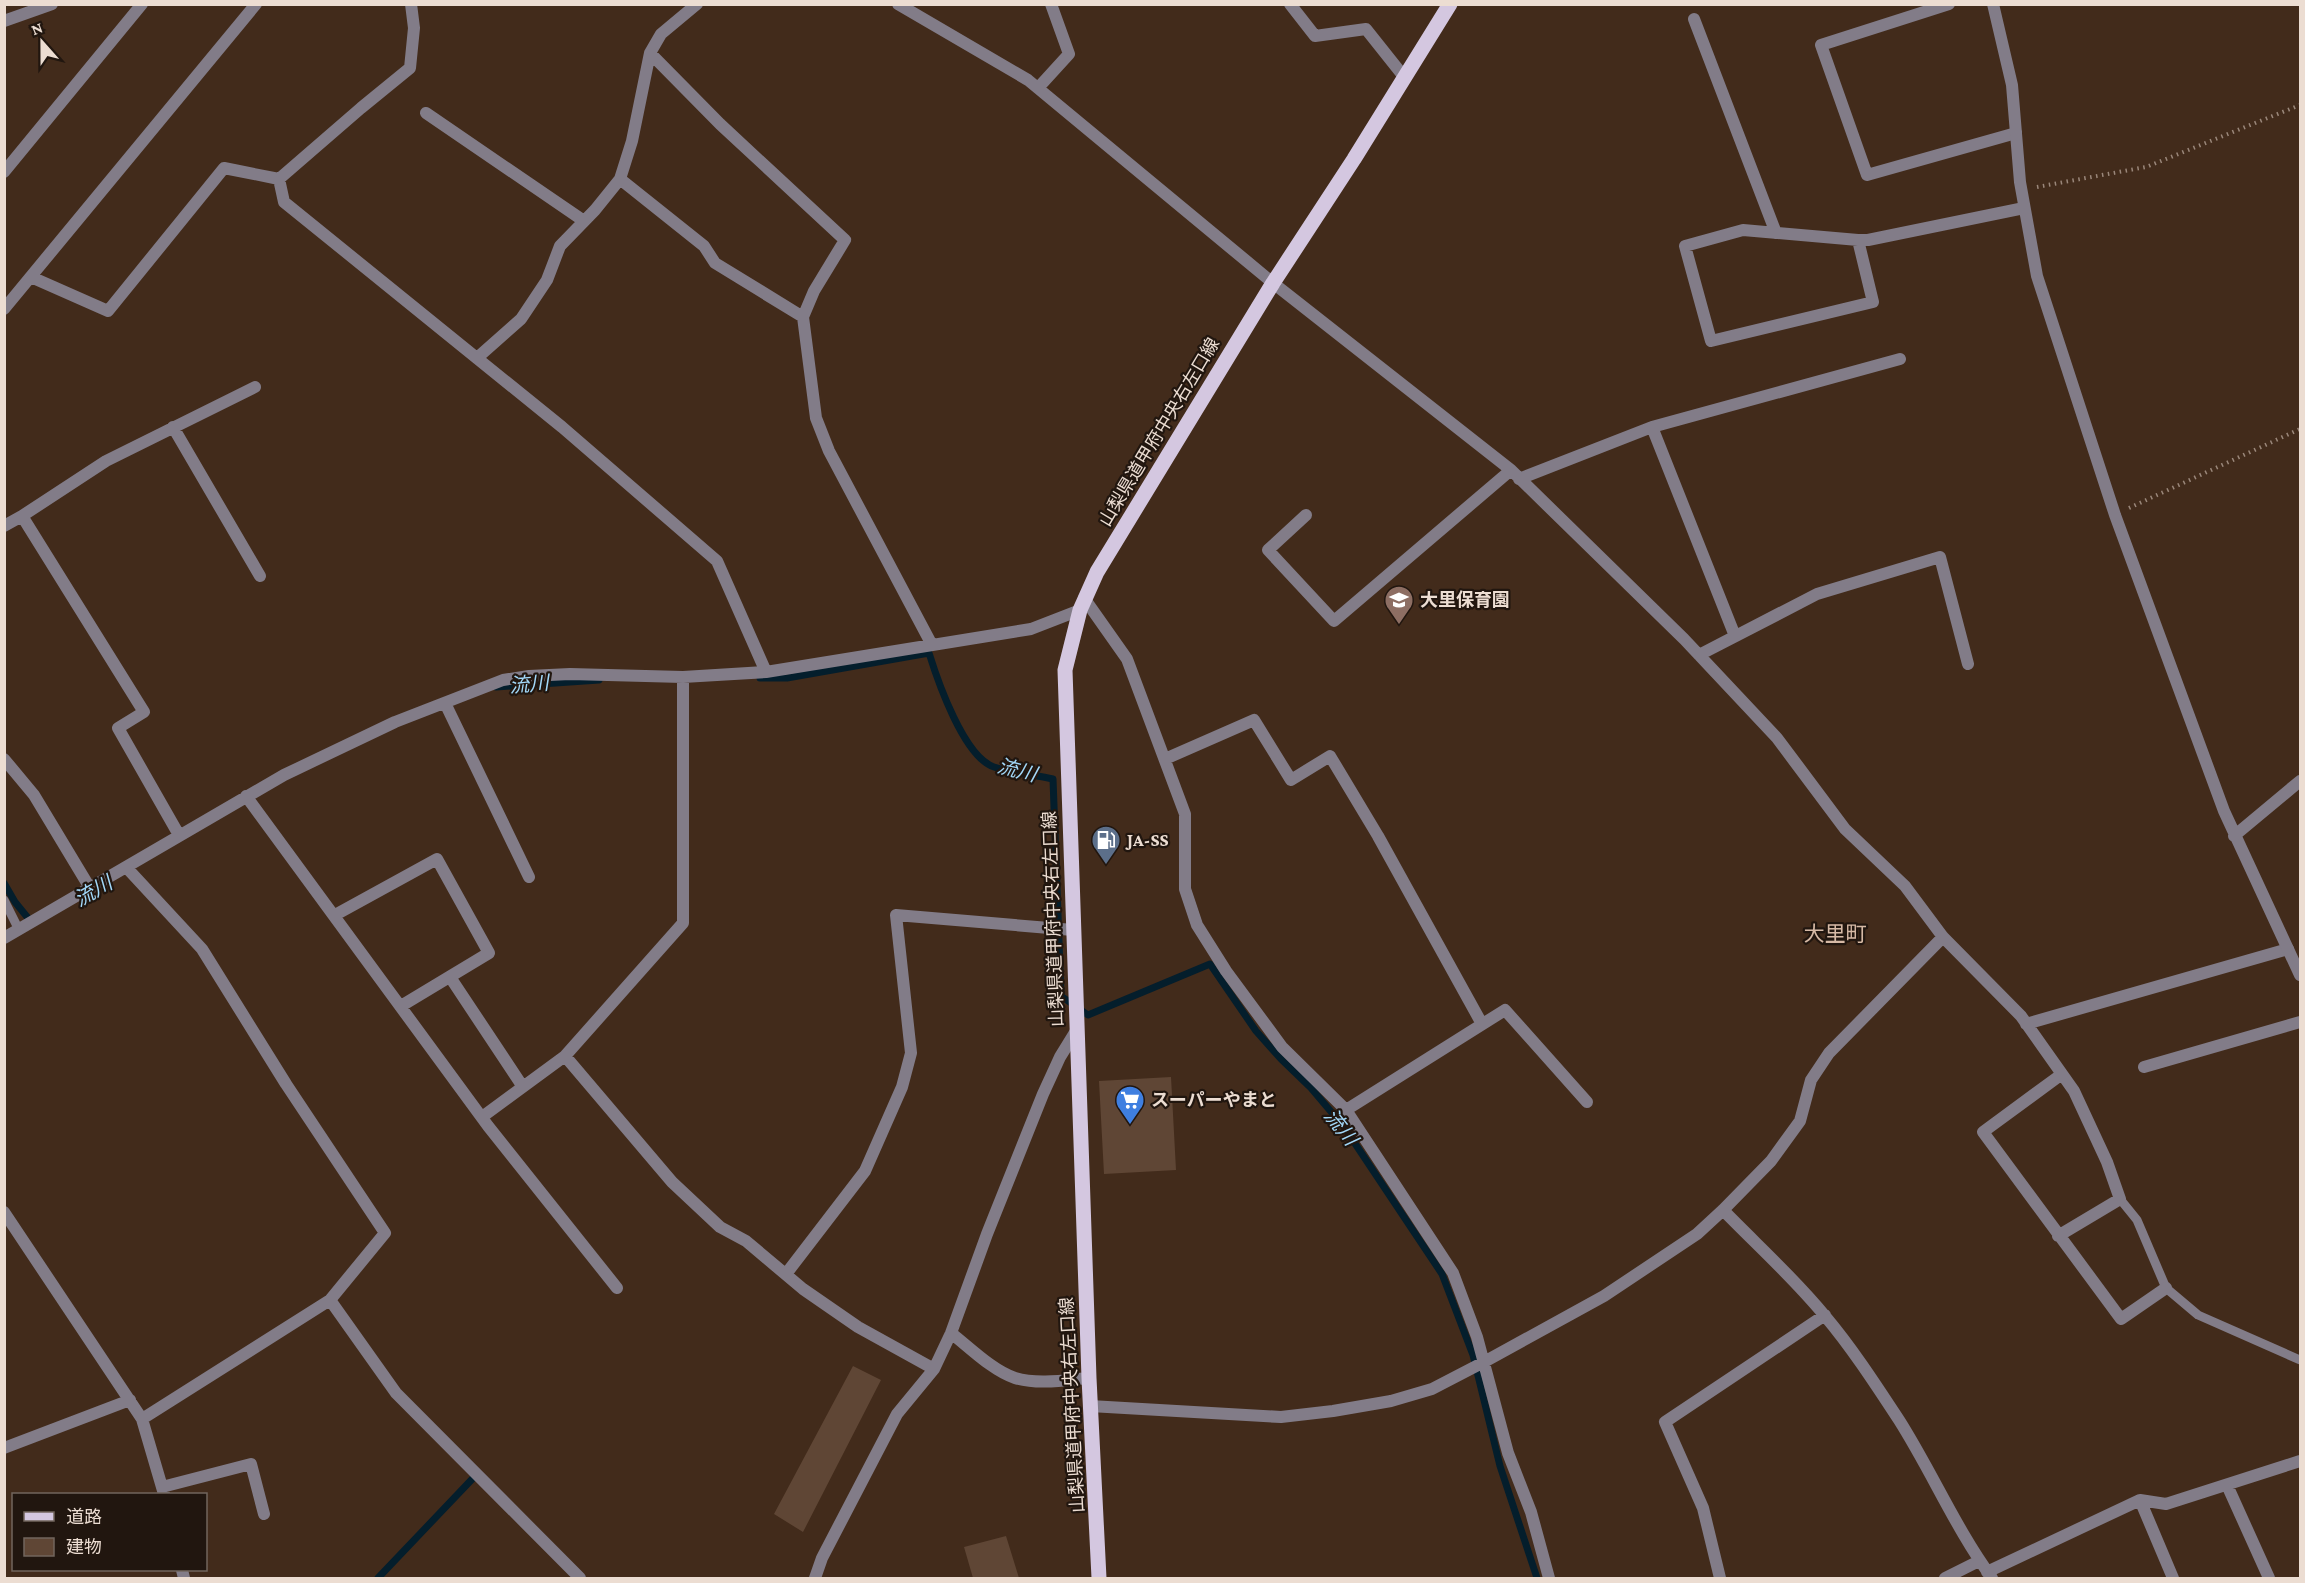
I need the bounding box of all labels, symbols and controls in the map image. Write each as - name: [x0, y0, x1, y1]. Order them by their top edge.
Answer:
- north arrow: [12, 12, 72, 72]
- text: N: [29, 19, 45, 38]
- street label: 山梨県道甲府中央右左口線: [1095, 334, 1223, 530]
- school or university icon: 大里保育園: [1383, 584, 1415, 626]
- place label: 大里保育園: [1420, 590, 1510, 610]
- water label: 流川: [508, 671, 552, 697]
- water label: 流川: [995, 754, 1041, 786]
- street label: 山梨県道甲府中央右左口線: [1039, 811, 1067, 1027]
- fuel station icon: JA-SS: [1090, 824, 1122, 866]
- place label: JA-SS: [1125, 830, 1168, 850]
- water label: 流川: [70, 870, 118, 911]
- district label: 大里町: [1804, 922, 1867, 946]
- supermarket icon: スーパーやまと: [1114, 1084, 1146, 1126]
- place label: スーパーやまと: [1151, 1090, 1277, 1110]
- water label: 流川: [1320, 1105, 1363, 1151]
- street label: 山梨県道甲府中央右左口線: [1056, 1297, 1088, 1513]
- legend: [12, 1493, 207, 1571]
- text: 道路: [66, 1507, 102, 1527]
- text: 建物: [66, 1537, 102, 1557]

